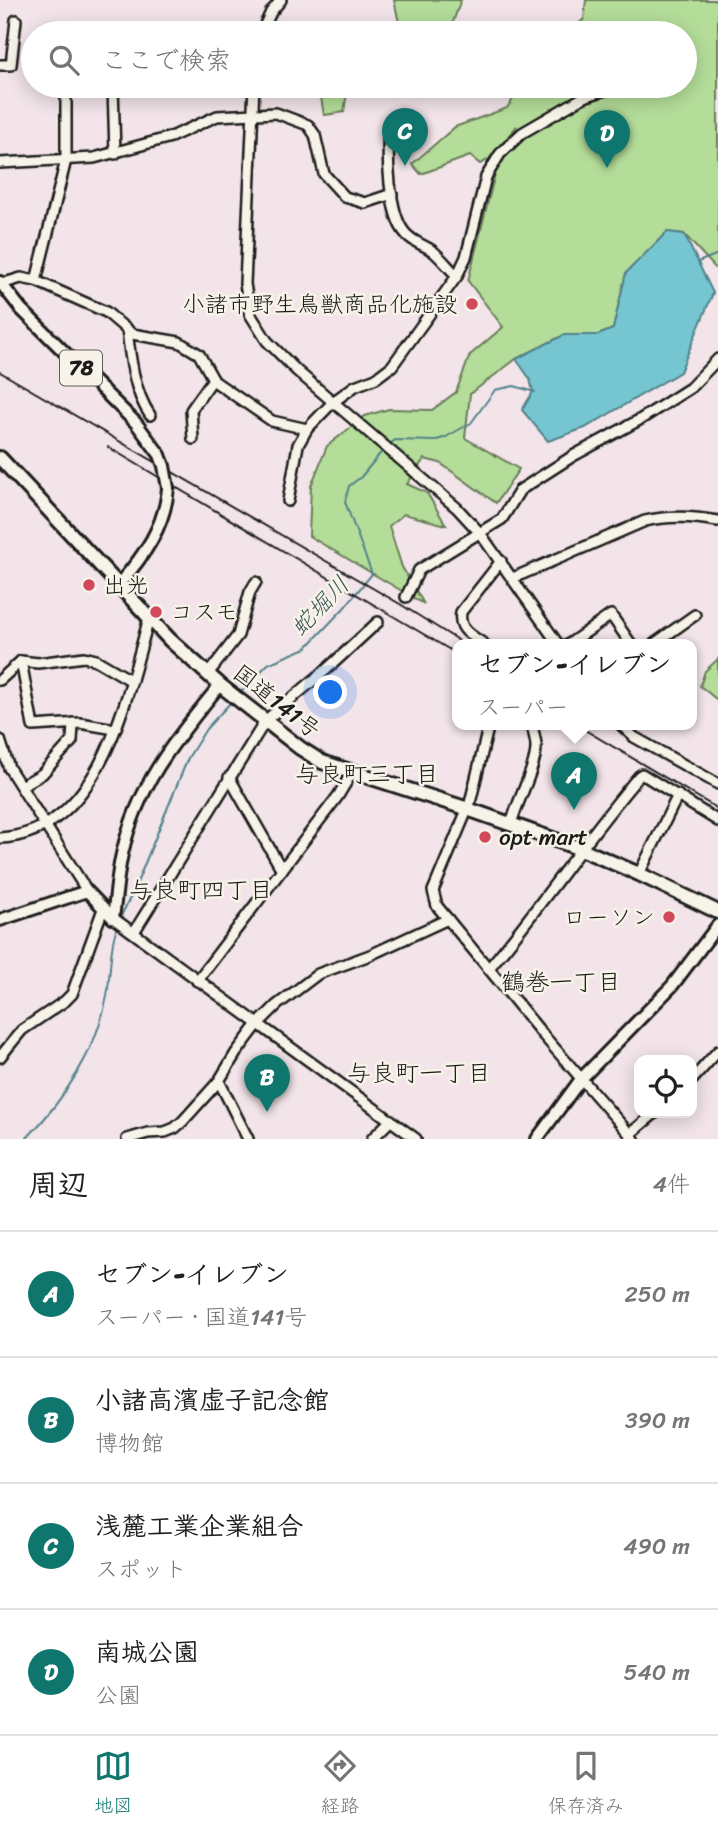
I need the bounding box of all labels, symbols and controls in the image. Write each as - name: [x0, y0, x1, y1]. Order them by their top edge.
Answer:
- search box: [21, 21, 697, 98]
- text: ここで検索: [101, 37, 231, 83]
- icon: search: [45, 41, 83, 79]
- pin: C: [382, 108, 428, 166]
- pin: D: [584, 110, 630, 168]
- place label: 小諸市野生鳥獣商品化施設: [182, 284, 458, 325]
- marker: 小諸市野生鳥獣商品化施設: [464, 296, 480, 312]
- road number: 78: [60, 350, 102, 386]
- place label: 出光: [103, 565, 149, 606]
- water label: 蛇堀川: [280, 566, 360, 646]
- marker: 出光: [81, 577, 97, 593]
- place label: コスモ: [170, 592, 238, 633]
- marker: コスモ: [148, 604, 164, 620]
- popup: [452, 639, 697, 730]
- text: セブン-イレブン: [477, 641, 672, 687]
- street label: 国道141号: [223, 653, 330, 749]
- your location: [313, 675, 347, 709]
- text: スーパー: [477, 687, 569, 728]
- pin: A: [551, 752, 597, 810]
- district label: 与良町三丁目: [295, 753, 439, 795]
- place label: opt mart: [499, 817, 588, 858]
- marker: opt mart: [477, 829, 493, 845]
- district label: 与良町四丁目: [129, 869, 273, 911]
- place label: ローソン: [563, 897, 655, 938]
- marker: ローソン: [661, 909, 677, 925]
- district label: 鶴巻一丁目: [501, 961, 621, 1003]
- district label: 与良町一丁目: [347, 1052, 491, 1094]
- pin: B: [244, 1054, 290, 1112]
- map controls: [634, 1055, 697, 1118]
- button: locate: [634, 1055, 697, 1118]
- text: 周辺: [28, 1158, 88, 1212]
- text: 4件: [653, 1164, 690, 1205]
- text: セブン-イレブン: [95, 1251, 289, 1297]
- text: A: [43, 1274, 59, 1315]
- text: 250 m: [624, 1274, 690, 1315]
- text: スーパー · 国道141号: [95, 1297, 307, 1338]
- text: 小諸高濱虚子記念館: [95, 1377, 329, 1423]
- text: B: [44, 1400, 58, 1441]
- text: 390 m: [625, 1400, 690, 1441]
- text: 博物館: [95, 1423, 164, 1464]
- text: 浅麓工業企業組合: [95, 1503, 303, 1549]
- text: C: [44, 1526, 58, 1567]
- text: 490 m: [623, 1526, 690, 1567]
- text: スポット: [95, 1549, 187, 1590]
- text: 南城公園: [95, 1629, 199, 1675]
- text: D: [44, 1652, 58, 1693]
- text: 540 m: [623, 1652, 690, 1693]
- text: 公園: [95, 1675, 141, 1716]
- tab: 地図: [94, 1747, 132, 1822]
- tab: 経路: [321, 1747, 359, 1822]
- tab: 保存済み: [548, 1747, 624, 1822]

